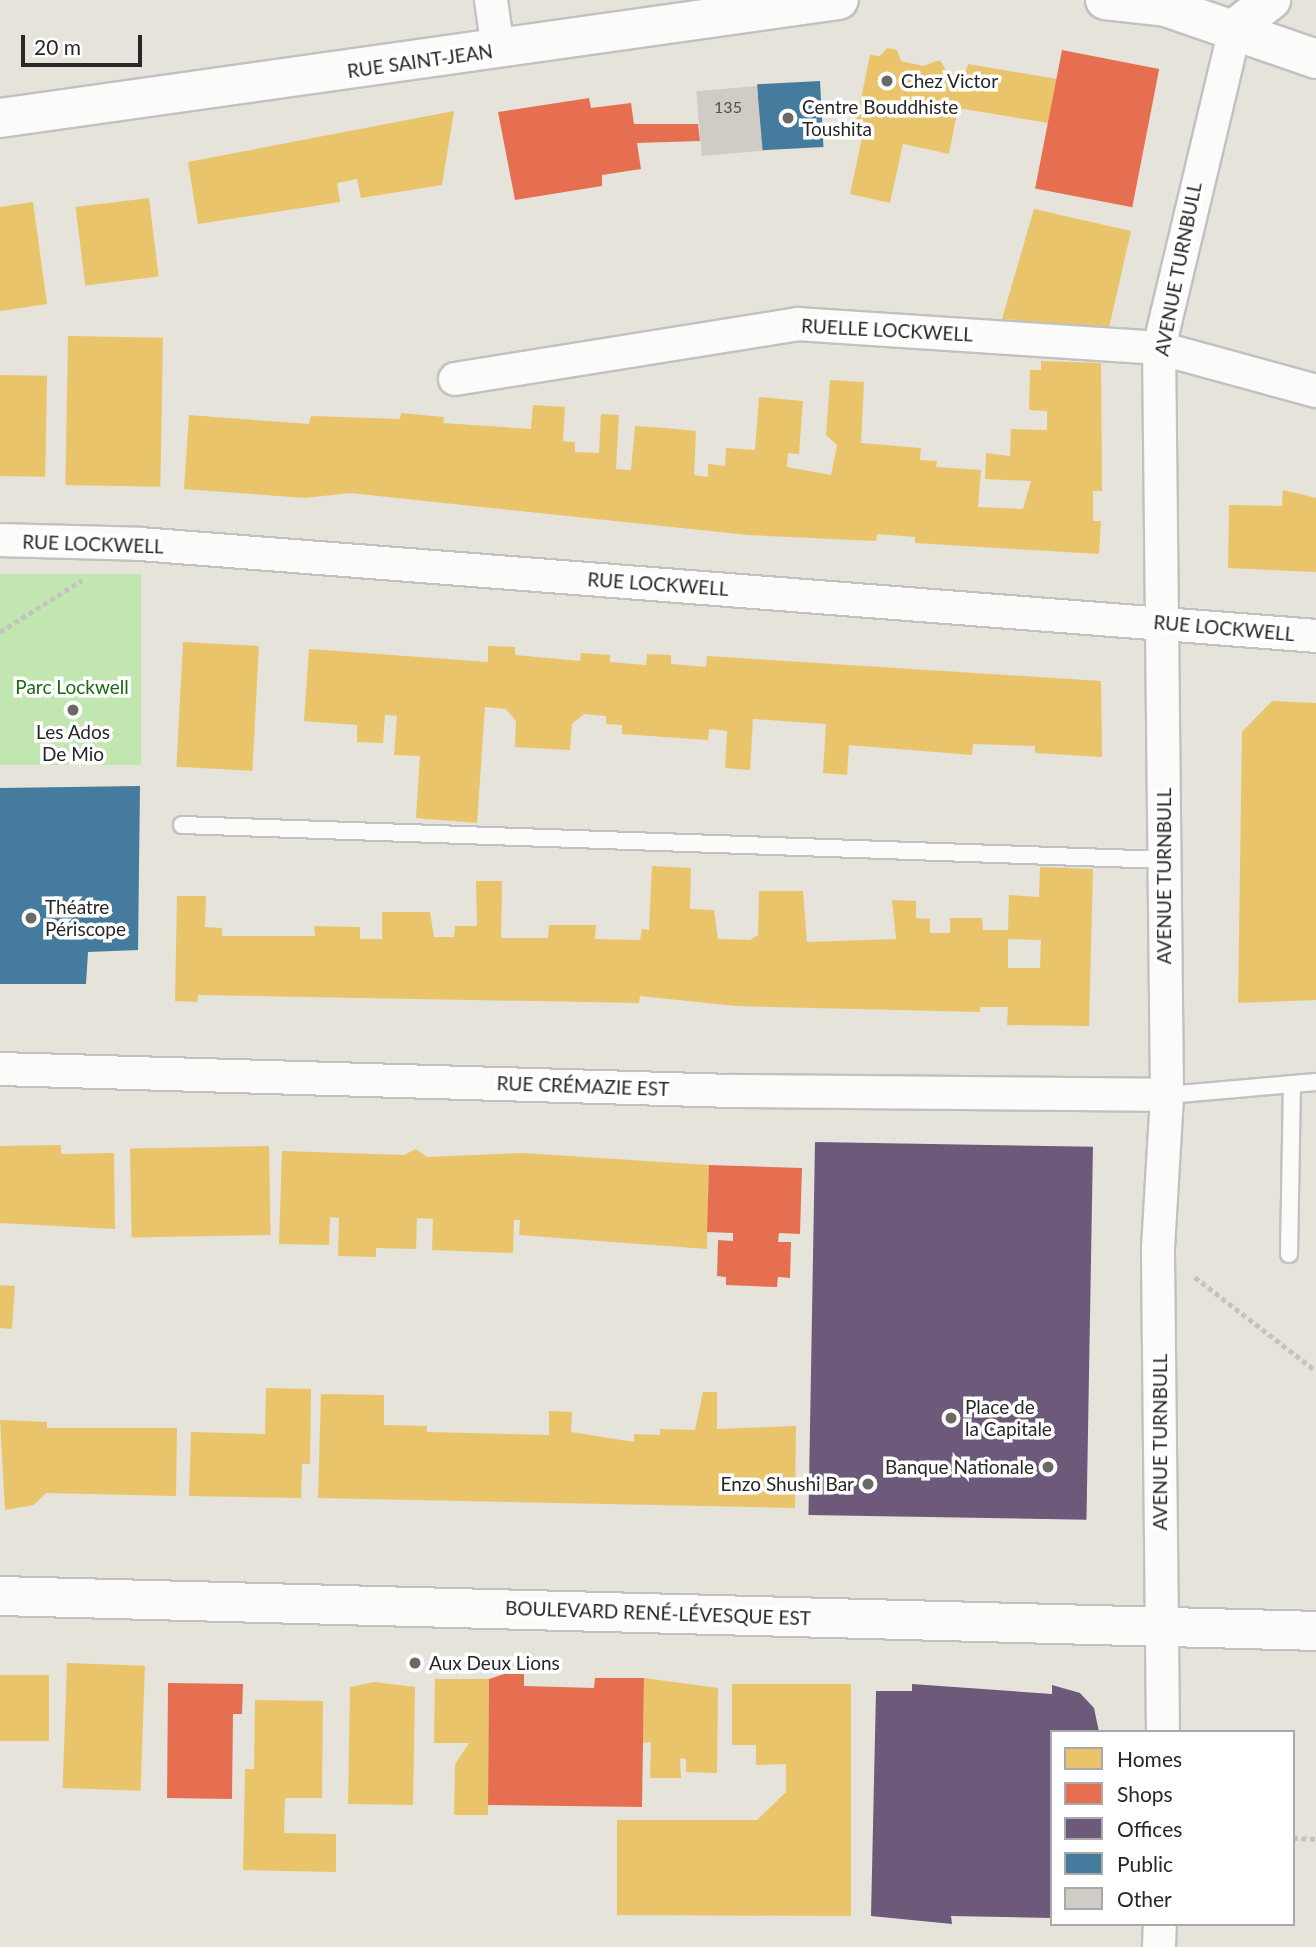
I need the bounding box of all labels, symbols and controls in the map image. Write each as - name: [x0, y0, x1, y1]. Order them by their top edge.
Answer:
- scale bar: [24, 21, 145, 65]
- text: 20 m: [34, 34, 81, 59]
- street label: RUE SAINT-JEAN: [346, 39, 494, 83]
- place label: Chez Victor: [901, 70, 999, 92]
- marker: Chez Victor: [879, 73, 895, 89]
- place label: Centre Bouddhiste Toushita: [802, 96, 958, 140]
- house number: 135: [714, 97, 742, 117]
- marker: Centre Bouddhiste Toushita: [780, 110, 796, 126]
- street label: AVENUE TURNBULL: [1150, 180, 1206, 358]
- street label: RUELLE LOCKWELL: [801, 314, 973, 346]
- street label: RUE LOCKWELL: [22, 530, 164, 558]
- street label: RUE LOCKWELL: [587, 568, 729, 600]
- street label: RUE LOCKWELL: [1153, 610, 1295, 646]
- park label: Parc Lockwell: [15, 676, 129, 698]
- marker: Les Ados De Mio: [65, 702, 81, 718]
- place label: Les Ados De Mio: [36, 721, 110, 765]
- street label: AVENUE TURNBULL: [1153, 787, 1175, 965]
- place label: Théatre Périscope: [45, 896, 126, 940]
- marker: Théatre Périscope: [23, 910, 39, 926]
- street label: RUE CRÉMAZIE EST: [496, 1072, 670, 1100]
- street label: AVENUE TURNBULL: [1149, 1353, 1171, 1531]
- place label: Place de la Capitale: [965, 1396, 1052, 1440]
- marker: Place de la Capitale: [943, 1410, 959, 1426]
- place label: Banque Nationale: [885, 1456, 1034, 1478]
- marker: Banque Nationale: [1040, 1459, 1056, 1475]
- place label: Enzo Shushi Bar: [721, 1473, 854, 1495]
- marker: Enzo Shushi Bar: [860, 1476, 876, 1492]
- street label: BOULEVARD RENÉ-LÉVESQUE EST: [505, 1596, 811, 1630]
- place label: Aux Deux Lions: [429, 1652, 560, 1674]
- marker: Aux Deux Lions: [407, 1655, 423, 1671]
- legend: [1050, 1730, 1295, 1926]
- text: Homes: [1117, 1746, 1182, 1771]
- text: Shops: [1117, 1781, 1173, 1806]
- text: Offices: [1117, 1816, 1182, 1841]
- text: Public: [1117, 1851, 1173, 1876]
- text: Other: [1117, 1886, 1172, 1911]

